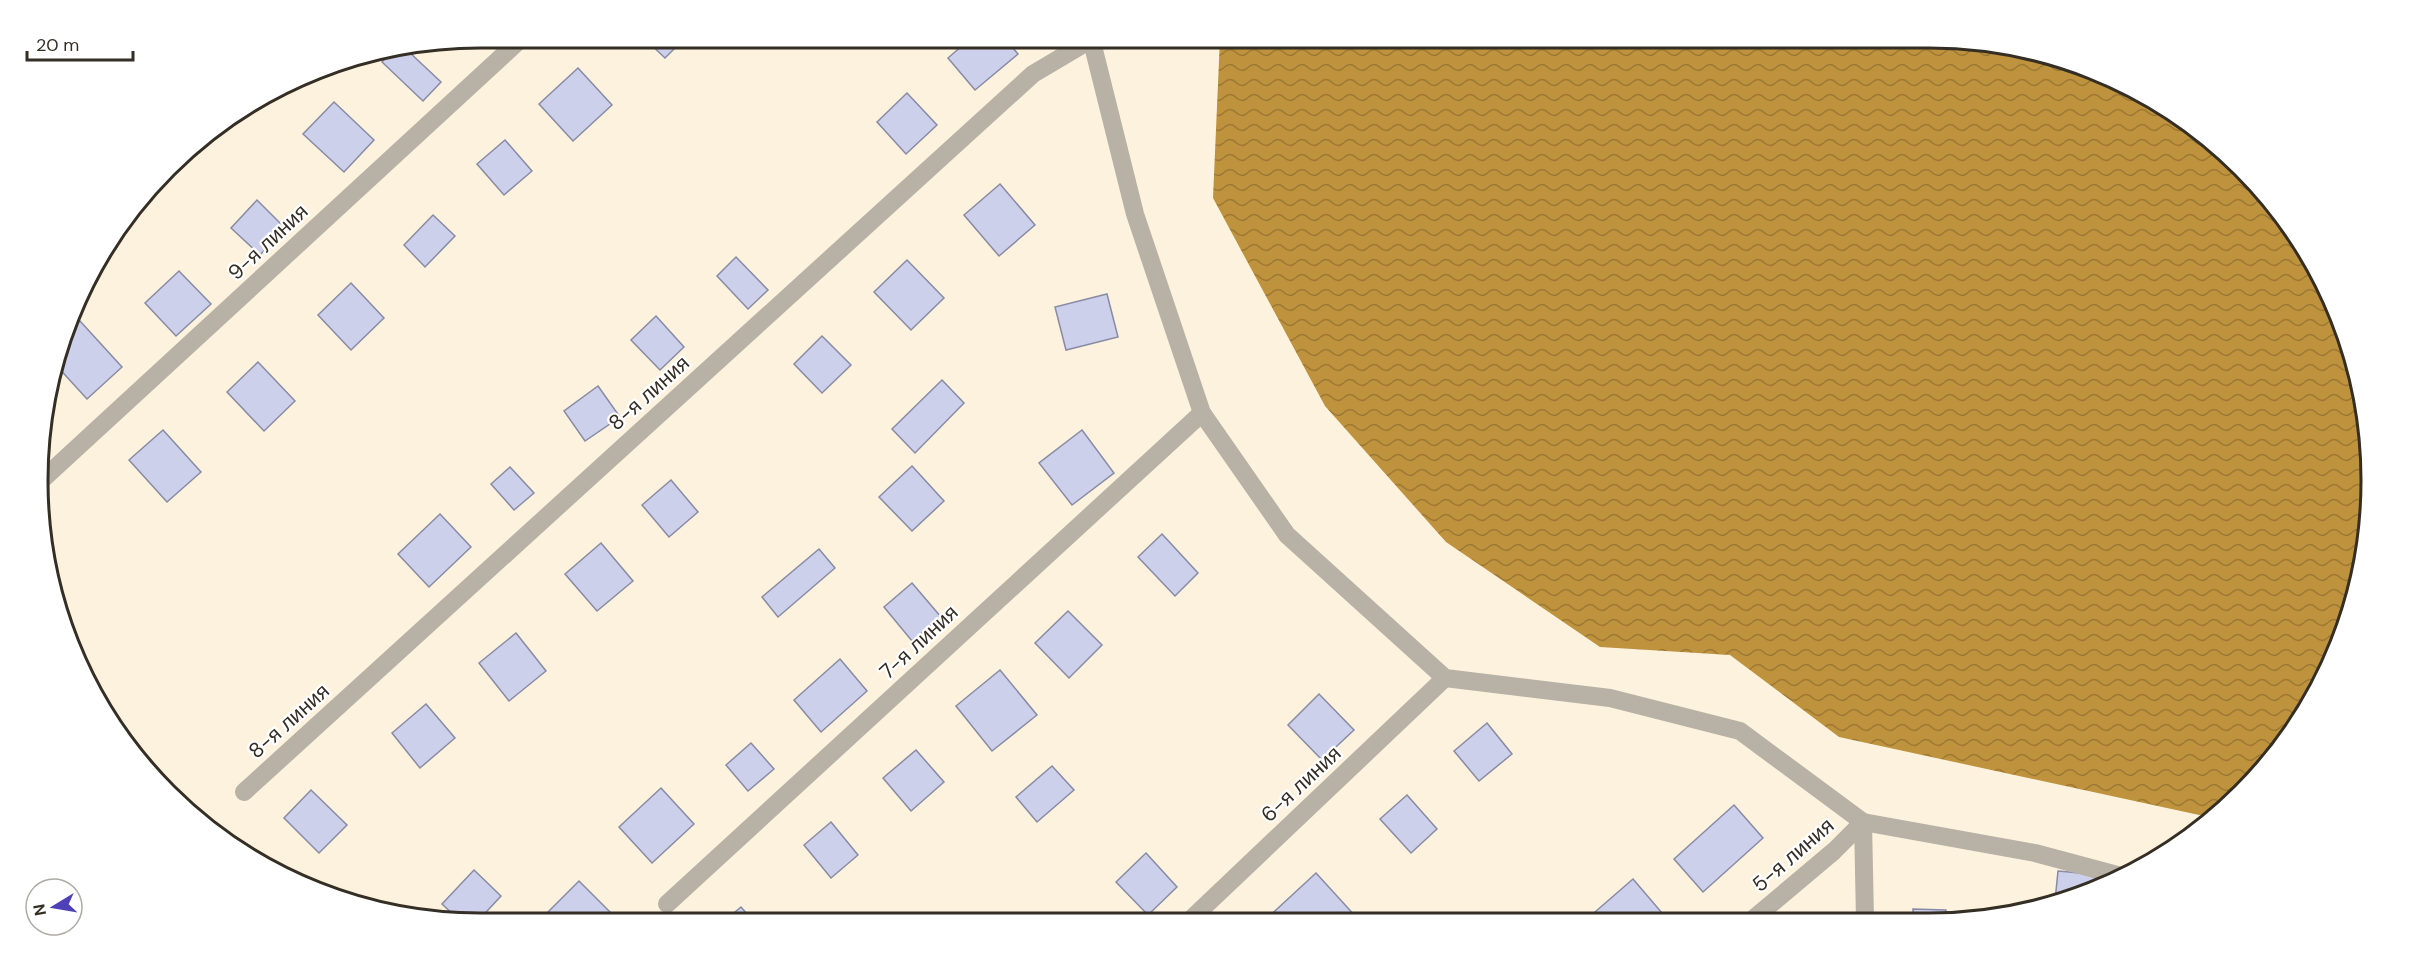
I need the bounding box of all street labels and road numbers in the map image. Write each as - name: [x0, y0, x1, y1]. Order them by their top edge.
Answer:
- street label: 9-я линия: [222, 198, 314, 286]
- street label: 8-я линия: [603, 349, 695, 437]
- street label: 7-я линия: [874, 599, 964, 685]
- street label: 8-я линия: [243, 677, 335, 765]
- street label: 6-я линия: [1255, 740, 1347, 828]
- street label: 5-я линия: [1746, 812, 1840, 898]

